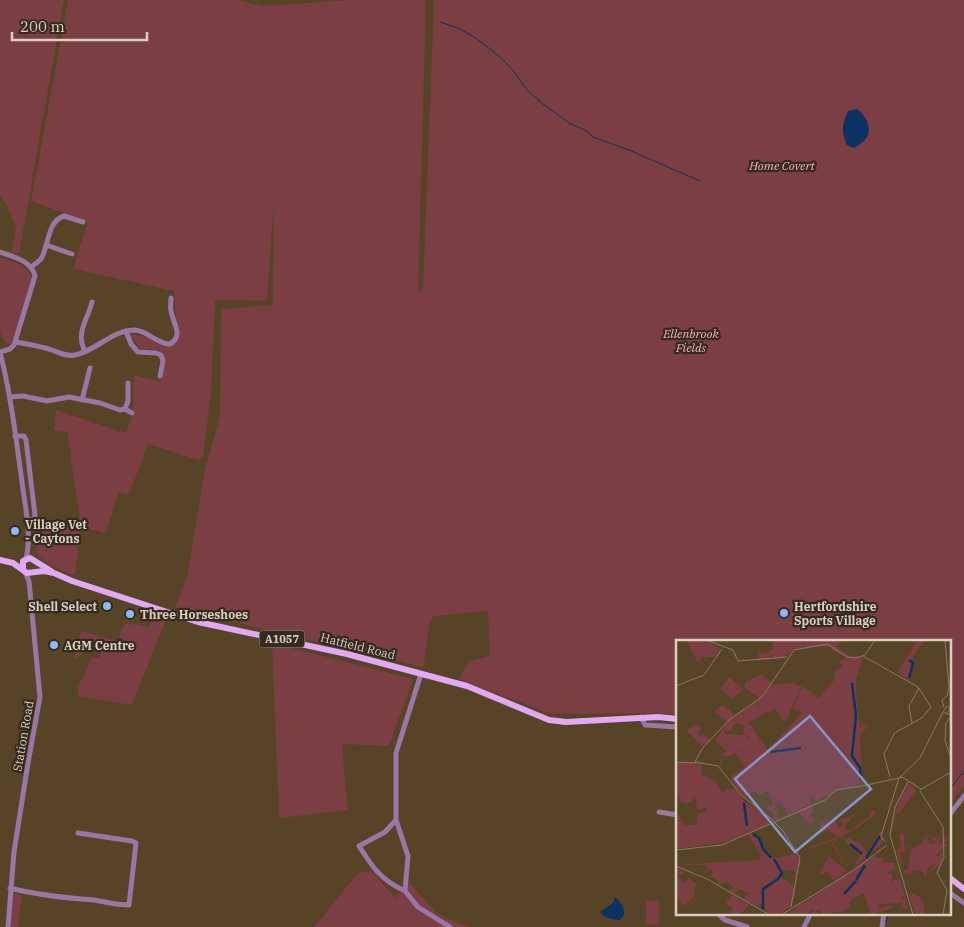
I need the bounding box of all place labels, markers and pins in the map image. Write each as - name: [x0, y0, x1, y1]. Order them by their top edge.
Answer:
- place label: Village Vet - Caytons: [25, 517, 87, 546]
- marker: Village Vet - Caytons: [9, 525, 21, 537]
- place label: Shell Select: [28, 599, 98, 614]
- place label: Hertfordshire Sports Village: [794, 599, 877, 628]
- marker: Shell Select: [101, 600, 113, 612]
- place label: Three Horseshoes: [140, 607, 248, 622]
- marker: Hertfordshire Sports Village: [778, 607, 790, 619]
- marker: Three Horseshoes: [124, 608, 136, 620]
- place label: AGM Centre: [64, 638, 135, 653]
- marker: AGM Centre: [48, 639, 60, 651]

